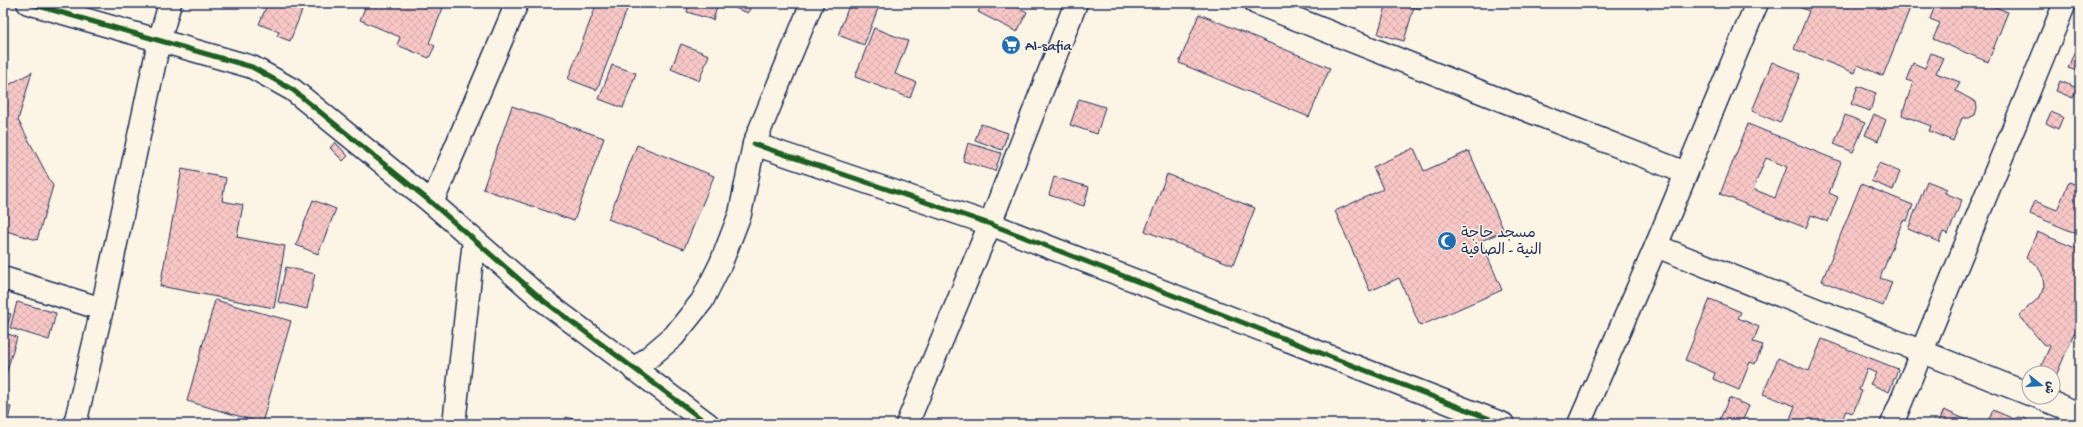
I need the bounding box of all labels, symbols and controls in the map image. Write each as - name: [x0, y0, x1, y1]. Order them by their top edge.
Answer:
- supermarket icon: Al-safia: [1000, 34, 1022, 56]
- place label: Al-safia: [1025, 38, 1073, 56]
- place label: مسجد حاجة النية - الصافية: [1461, 225, 1542, 260]
- mosque icon: مسجد حاجة النية - الصافية: [1436, 230, 1458, 252]
- north arrow: [2021, 365, 2061, 405]
- text: ش: [2041, 380, 2056, 395]

